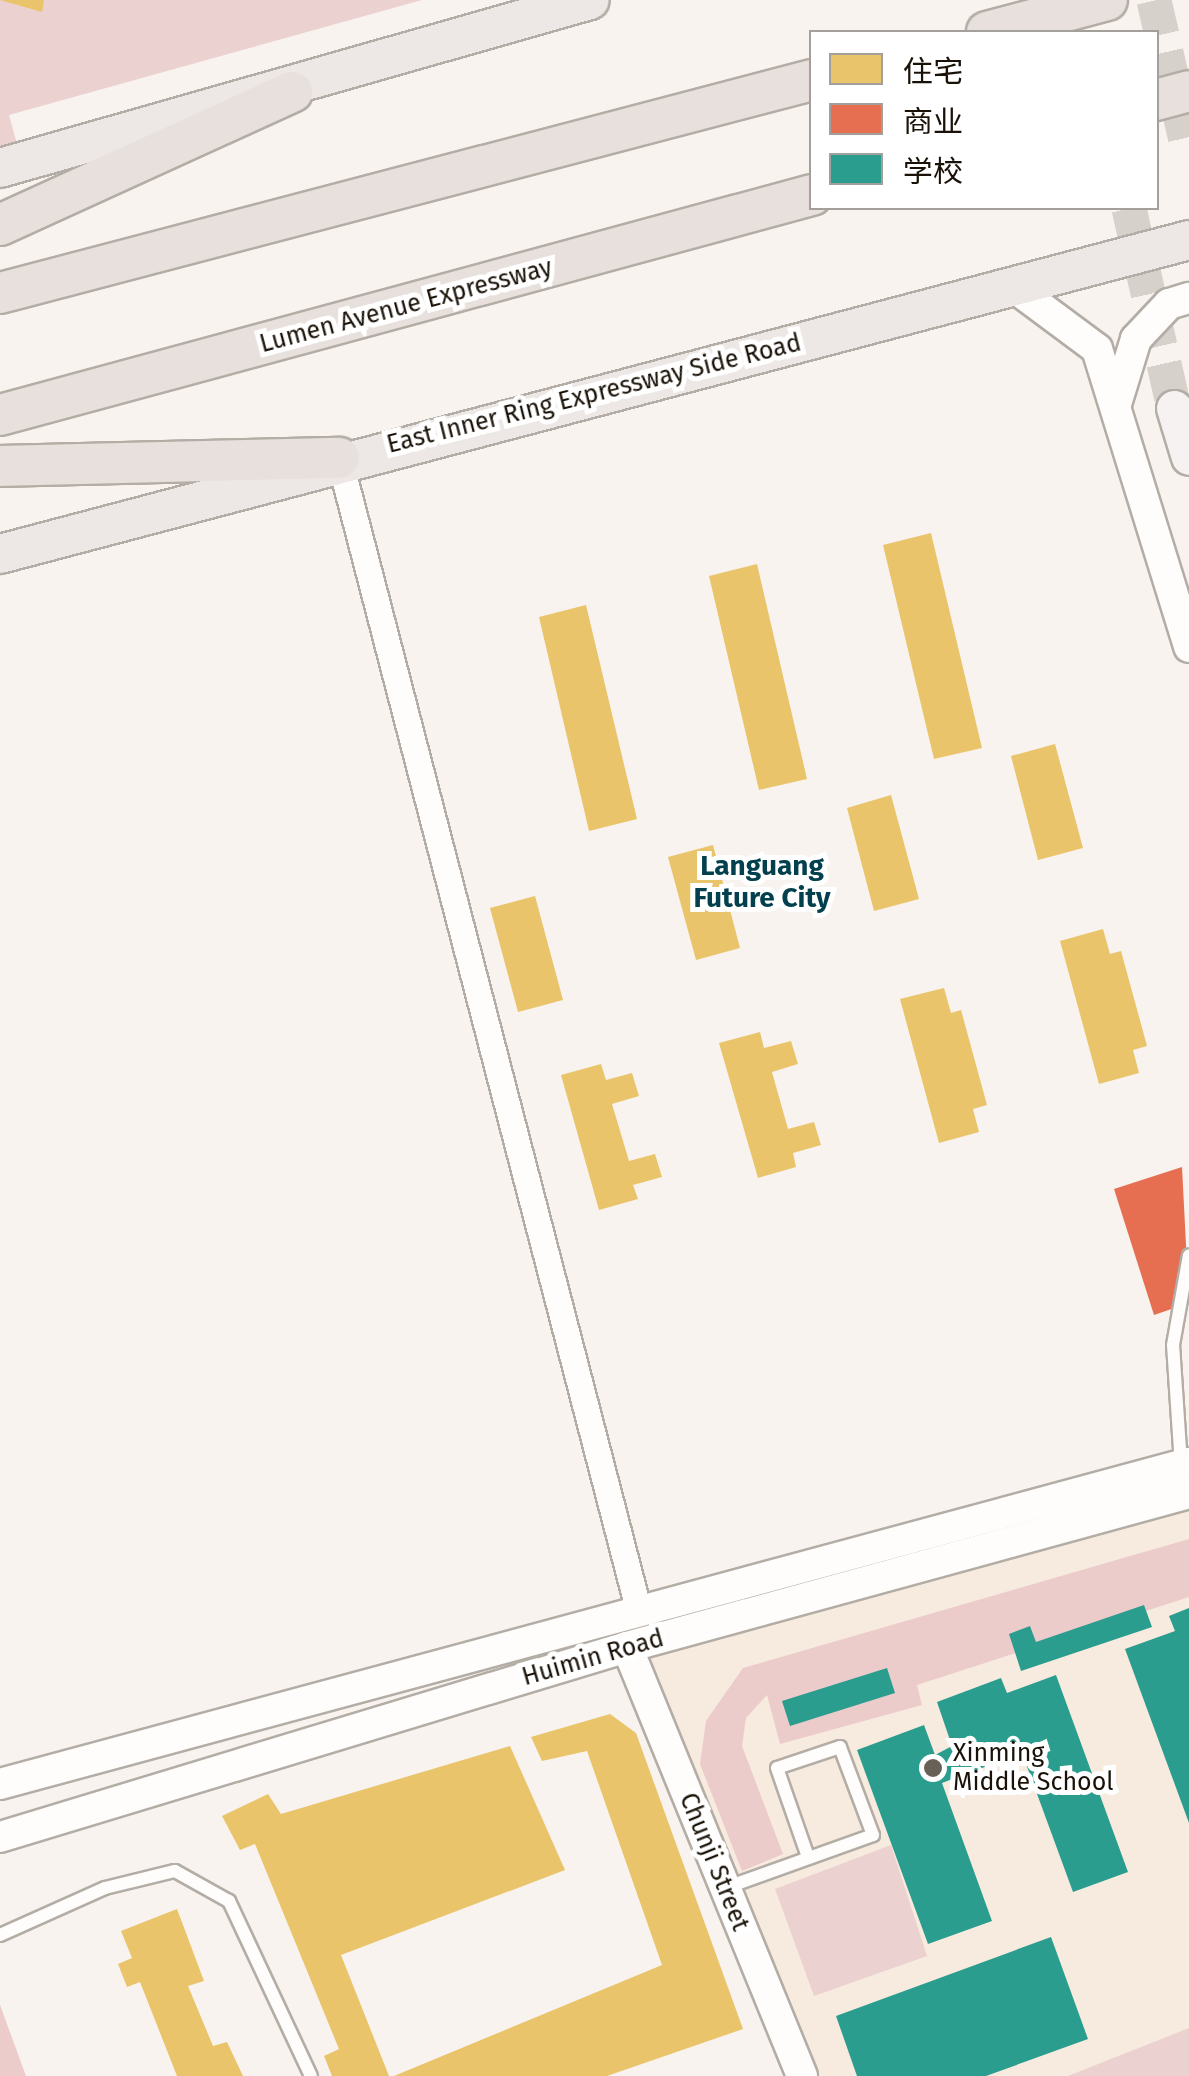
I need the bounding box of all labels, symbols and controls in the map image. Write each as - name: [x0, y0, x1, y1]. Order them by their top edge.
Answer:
- legend: [809, 30, 1159, 210]
- text: 住宅: [903, 54, 963, 90]
- text: 商业: [903, 104, 963, 140]
- text: 学校: [903, 154, 963, 190]
- street label: Lumen Avenue Expressway: [257, 252, 555, 360]
- street label: East Inner Ring Expressway Side Road: [384, 328, 804, 460]
- district label: Languang Future City: [693, 849, 831, 915]
- street label: Huimin Road: [519, 1623, 667, 1693]
- place label: Xinming Middle School: [953, 1739, 1114, 1798]
- marker: Xinming Middle School: [922, 1757, 944, 1779]
- street label: Chunji Street: [673, 1789, 755, 1935]

